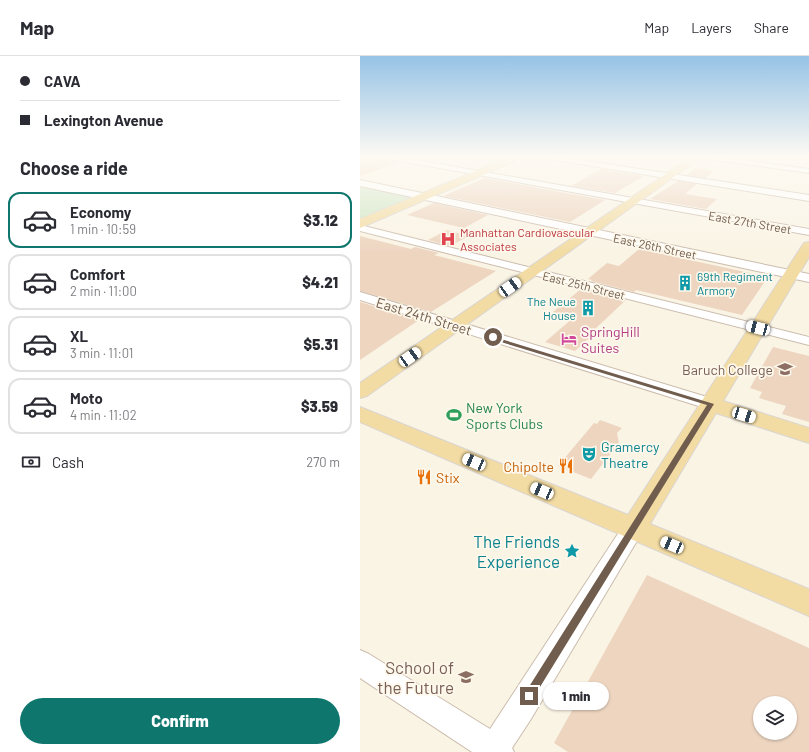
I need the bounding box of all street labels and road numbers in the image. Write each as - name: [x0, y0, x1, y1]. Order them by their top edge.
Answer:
- street label: East 27th Street: [707, 208, 793, 236]
- street label: East 26th Street: [612, 230, 698, 262]
- street label: East 25th Street: [541, 268, 627, 302]
- street label: East 24th Street: [374, 293, 474, 339]

